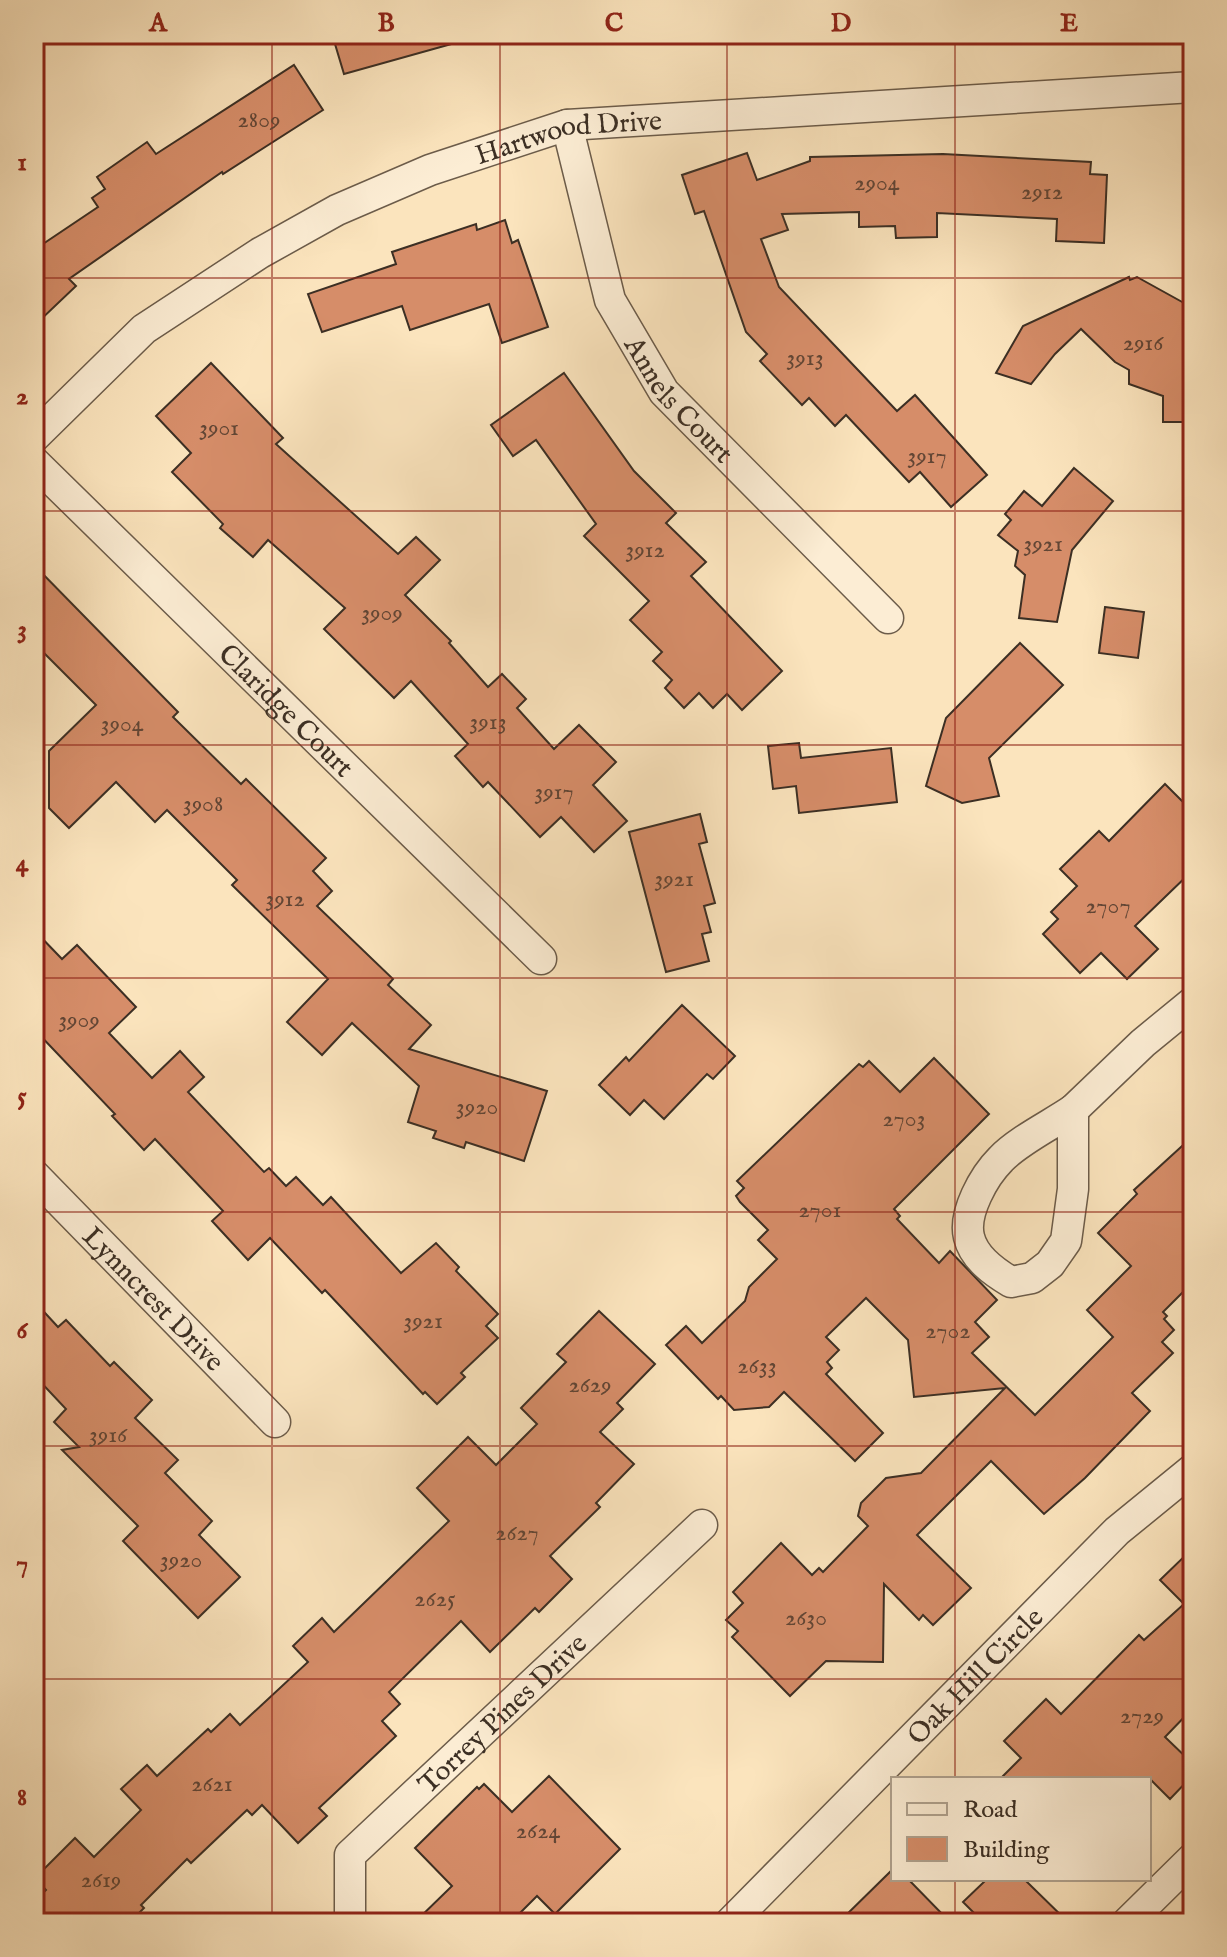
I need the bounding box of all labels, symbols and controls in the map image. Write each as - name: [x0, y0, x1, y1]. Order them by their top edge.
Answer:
- text: A: [148, 7, 168, 40]
- text: B: [377, 7, 395, 40]
- text: C: [605, 7, 624, 40]
- text: D: [831, 7, 852, 40]
- text: E: [1060, 7, 1078, 40]
- street label: Hartwood Drive: [471, 104, 663, 174]
- house number: 2809: [238, 105, 280, 136]
- text: 1: [17, 146, 27, 179]
- house number: 2904: [854, 168, 900, 199]
- house number: 2912: [1021, 177, 1063, 208]
- house number: 2916: [1123, 328, 1164, 359]
- street label: Annels Court: [615, 330, 740, 472]
- house number: 3913: [786, 343, 824, 374]
- text: 2: [16, 380, 28, 413]
- house number: 3901: [199, 413, 239, 444]
- house number: 3917: [907, 441, 947, 472]
- house number: 3921: [1023, 529, 1063, 560]
- house number: 3912: [625, 535, 665, 566]
- house number: 3909: [361, 598, 403, 629]
- text: 3: [17, 613, 27, 646]
- street label: Claridge Court: [210, 637, 360, 786]
- house number: 3913: [469, 707, 507, 738]
- house number: 3904: [101, 709, 144, 740]
- house number: 3917: [534, 777, 574, 808]
- house number: 3908: [183, 789, 223, 820]
- text: 4: [16, 847, 30, 880]
- house number: 3921: [654, 864, 694, 895]
- house number: 3912: [265, 884, 305, 915]
- house number: 2707: [1085, 891, 1131, 922]
- house number: 3909: [58, 1005, 100, 1036]
- text: 5: [17, 1080, 27, 1113]
- house number: 3920: [456, 1092, 498, 1123]
- house number: 2703: [883, 1104, 925, 1135]
- house number: 2701: [799, 1195, 841, 1226]
- street label: Lynncrest Drive: [74, 1220, 231, 1380]
- house number: 3921: [403, 1306, 443, 1337]
- text: 6: [17, 1314, 29, 1347]
- house number: 2702: [925, 1316, 971, 1347]
- house number: 2633: [737, 1351, 777, 1382]
- house number: 2629: [568, 1370, 612, 1401]
- house number: 3916: [89, 1420, 128, 1451]
- house number: 2627: [495, 1518, 539, 1549]
- house number: 3920: [160, 1545, 202, 1576]
- text: 7: [16, 1548, 28, 1581]
- house number: 2625: [414, 1584, 456, 1615]
- street label: Oak Hill Circle: [901, 1601, 1052, 1753]
- house number: 2630: [785, 1603, 827, 1634]
- street label: Torrey Pines Drive: [412, 1627, 595, 1802]
- house number: 2729: [1120, 1701, 1164, 1732]
- house number: 2621: [191, 1769, 233, 1800]
- legend: [891, 1777, 1151, 1881]
- text: 8: [17, 1781, 27, 1814]
- text: Road: [963, 1795, 1017, 1826]
- house number: 2624: [516, 1816, 560, 1847]
- text: Building: [963, 1835, 1050, 1866]
- house number: 2619: [81, 1865, 121, 1896]

